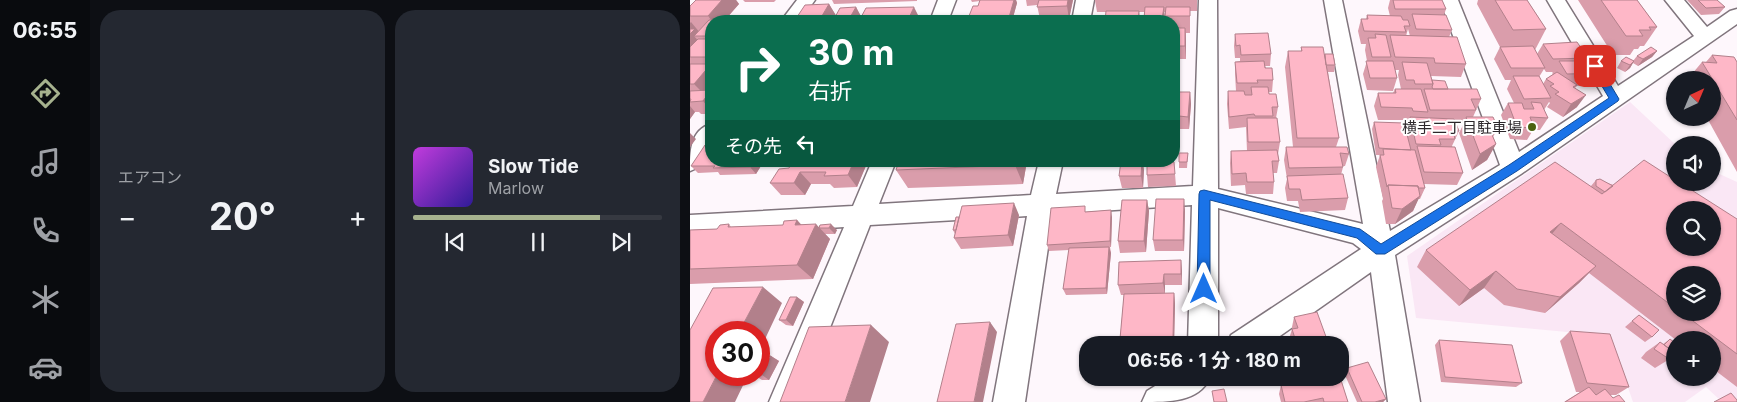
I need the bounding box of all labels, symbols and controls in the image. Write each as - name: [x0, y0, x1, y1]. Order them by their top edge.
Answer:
- text: 06:55: [13, 17, 77, 43]
- text: 30 m: [808, 31, 894, 73]
- icon: right: [725, 35, 790, 100]
- pin: [1574, 45, 1616, 87]
- icon: arrive: [1581, 52, 1609, 80]
- north arrow: [1666, 71, 1721, 126]
- map controls: [1666, 71, 1721, 386]
- icon: directions: [28, 76, 63, 111]
- text: 右折: [808, 78, 852, 104]
- place label: 横手二丁目駐車場: [1402, 118, 1522, 137]
- marker: 横手二丁目駐車場: [1526, 121, 1538, 133]
- icon: left: [792, 130, 820, 158]
- text: その先: [725, 135, 782, 158]
- button: sound: [1666, 136, 1721, 191]
- icon: music: [28, 145, 63, 180]
- text: Slow Tide: [488, 155, 579, 178]
- text: エアコン: [118, 167, 182, 187]
- text: Marlow: [488, 178, 544, 198]
- text: 20°: [209, 193, 276, 239]
- text: −: [118, 200, 137, 234]
- text: +: [348, 200, 367, 234]
- button: search: [1666, 201, 1721, 256]
- icon: phone: [28, 213, 63, 248]
- icon: previous: [441, 228, 469, 256]
- icon: pause: [524, 228, 552, 256]
- icon: next: [607, 228, 635, 256]
- position arrow: [1177, 262, 1229, 314]
- button: layers: [1666, 266, 1721, 321]
- icon: climate: [28, 282, 63, 317]
- speed limit sign: 30: [705, 321, 770, 386]
- button: +: [1666, 331, 1721, 386]
- text: 06:56 · 1 分 · 180 m: [1127, 349, 1301, 372]
- icon: car: [28, 350, 63, 385]

